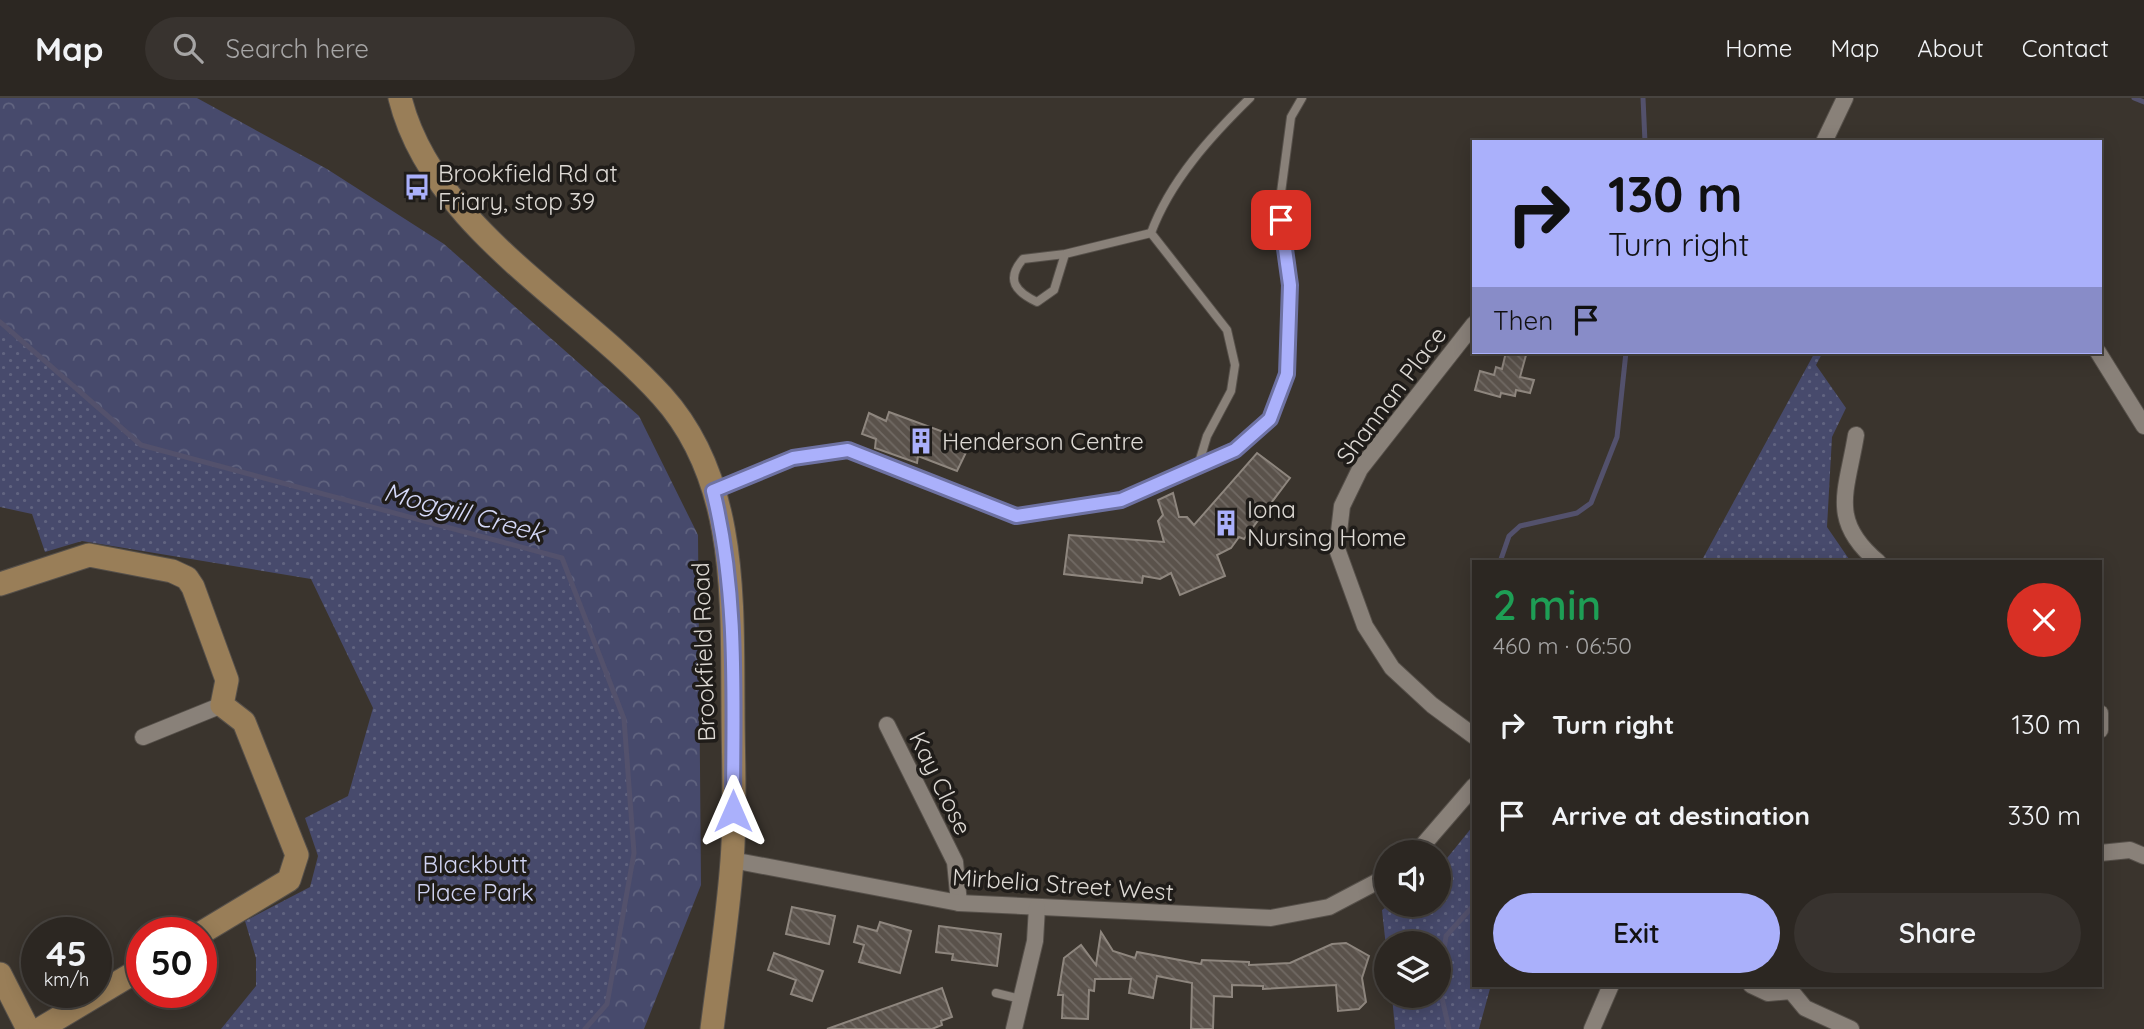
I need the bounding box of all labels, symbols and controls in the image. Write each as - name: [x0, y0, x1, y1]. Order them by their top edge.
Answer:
- search box: [145, 17, 635, 80]
- text: Map: [35, 28, 103, 69]
- icon: search: [169, 29, 207, 67]
- text: Search here: [225, 32, 369, 65]
- text: Home: [1725, 33, 1792, 63]
- text: Map: [1830, 33, 1879, 63]
- text: About: [1917, 33, 1984, 63]
- text: Contact: [2022, 33, 2109, 63]
- place label: Brookfield Rd at Friary, stop 39: [438, 158, 618, 216]
- text: 130 m: [1608, 163, 1742, 224]
- icon: right: [1493, 168, 1584, 259]
- bus stop icon: Brookfield Rd at Friary, stop 39: [402, 172, 432, 202]
- pin: [1251, 190, 1311, 250]
- icon: arrive: [1262, 201, 1300, 239]
- text: Turn right: [1608, 224, 1749, 264]
- icon: arrive: [1567, 301, 1605, 339]
- text: Then: [1493, 304, 1553, 337]
- street label: Shannan Place: [1329, 320, 1453, 470]
- building icon: Henderson Centre: [906, 426, 936, 456]
- place label: Henderson Centre: [942, 426, 1144, 456]
- water label: Moggill Creek: [381, 475, 549, 550]
- place label: Iona Nursing Home: [1247, 494, 1406, 552]
- building icon: Iona Nursing Home: [1211, 508, 1241, 538]
- street label: Brookfield Road: [685, 562, 721, 742]
- text: 2 min: [1493, 578, 1601, 631]
- button: close: [2007, 583, 2081, 657]
- text: 460 m · 06:50: [1493, 631, 1632, 660]
- icon: right: [1493, 706, 1531, 744]
- text: Turn right: [1552, 708, 1674, 741]
- text: 130 m: [2011, 708, 2081, 741]
- street label: Kay Close: [903, 726, 979, 840]
- position arrow: [696, 774, 770, 848]
- icon: arrive: [1493, 797, 1531, 835]
- text: Arrive at destination: [1552, 799, 1810, 832]
- text: 330 m: [2007, 799, 2081, 832]
- map controls: [1374, 840, 1451, 1008]
- button: sound: [1374, 840, 1451, 917]
- park label: Blackbutt Place Park: [416, 849, 534, 907]
- street label: Mirbelia Street West: [951, 861, 1175, 907]
- button: Exit: [1493, 893, 1780, 973]
- button: Share: [1794, 893, 2081, 973]
- speed limit sign: 50: [126, 917, 217, 1008]
- text: 45: [46, 931, 87, 975]
- button: layers: [1374, 931, 1451, 1008]
- text: km/h: [44, 968, 89, 991]

